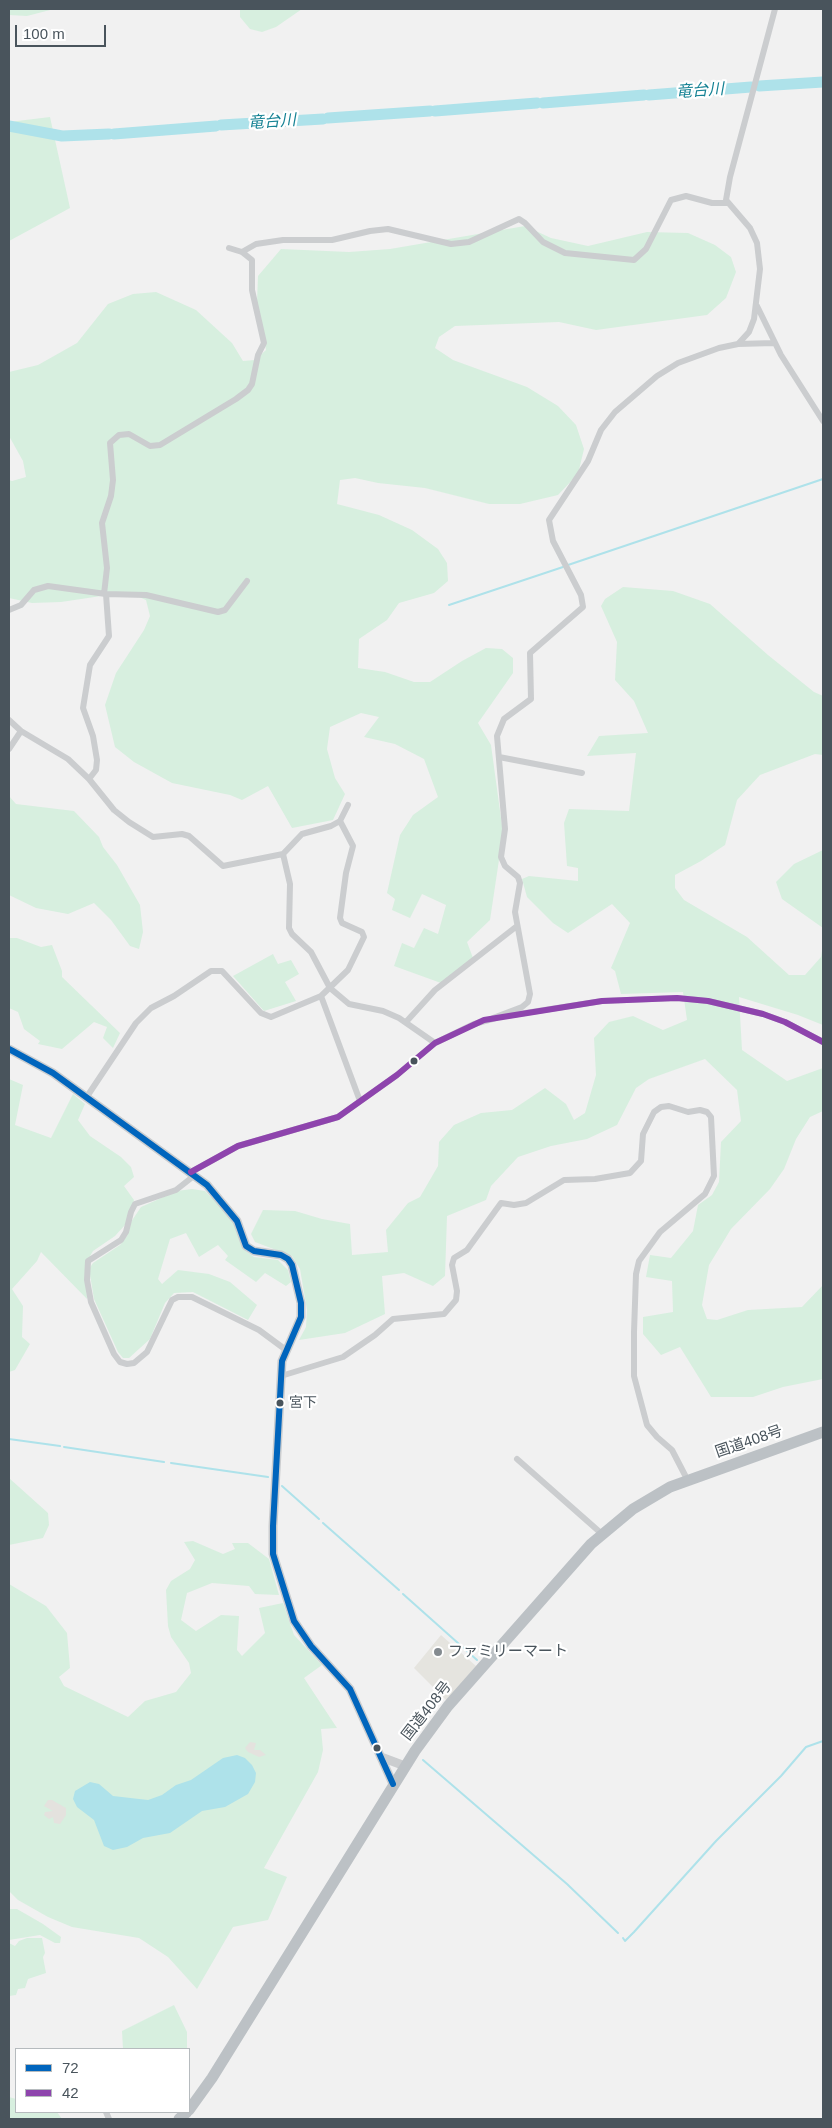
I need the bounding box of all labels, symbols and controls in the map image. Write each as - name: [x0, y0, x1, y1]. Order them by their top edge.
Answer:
- scale bar: [18, 15, 109, 47]
- text: 100 m: [23, 25, 65, 42]
- water label: 竜台川: [675, 80, 725, 102]
- water label: 竜台川: [247, 111, 297, 133]
- unlabelled marker: [409, 1056, 419, 1066]
- place label: 宮下: [289, 1395, 317, 1411]
- marker: 宮下: [275, 1398, 285, 1408]
- street label: 国道408号: [713, 1422, 785, 1462]
- place label: ファミリーマート: [448, 1643, 568, 1661]
- marker: ファミリーマート: [432, 1646, 444, 1658]
- street label: 国道408号: [398, 1678, 456, 1744]
- unlabelled marker: [372, 1743, 382, 1753]
- legend: [15, 2048, 190, 2113]
- text: 72: [62, 2059, 79, 2076]
- text: 42: [62, 2084, 79, 2101]

